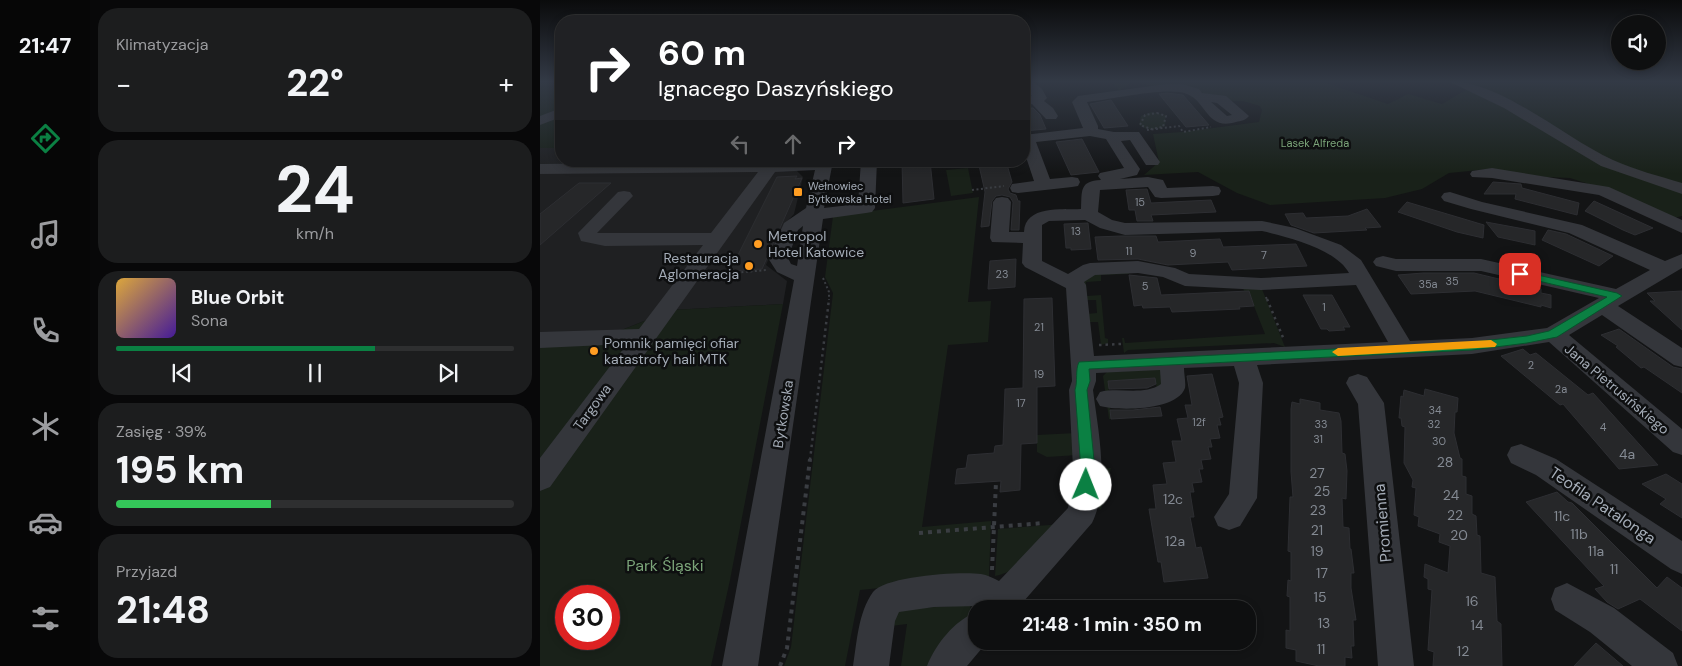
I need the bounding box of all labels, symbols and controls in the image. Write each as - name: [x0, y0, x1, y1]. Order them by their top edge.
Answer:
- map controls: [1611, 15, 1666, 70]
- button: sound: [1611, 15, 1666, 70]
- text: 60 m: [658, 30, 746, 76]
- text: 21:47: [19, 31, 71, 60]
- text: Klimatyzacja: [116, 34, 208, 55]
- icon: right: [575, 35, 640, 100]
- text: 22°: [286, 58, 344, 108]
- text: −: [116, 66, 131, 103]
- text: +: [499, 66, 514, 103]
- text: Ignacego Daszyńskiego: [658, 74, 894, 103]
- icon: directions: [28, 121, 63, 156]
- icon: left: [726, 130, 754, 158]
- icon: ahead: [779, 130, 807, 158]
- icon: right: [832, 130, 860, 158]
- park label: Lasek Alfreda: [1281, 136, 1349, 150]
- text: 24: [275, 148, 355, 232]
- place label: Wełnowiec Bytkowska Hotel: [808, 179, 892, 206]
- marker: Wełnowiec Bytkowska Hotel: [792, 186, 804, 198]
- house number: 15: [1135, 195, 1145, 209]
- icon: music: [28, 217, 63, 252]
- text: km/h: [296, 223, 334, 244]
- house number: 13: [1071, 224, 1081, 238]
- place label: Metropol Hotel Katowice: [768, 227, 864, 261]
- marker: Metropol Hotel Katowice: [752, 238, 764, 250]
- house number: 11: [1126, 244, 1132, 258]
- house number: 9: [1190, 246, 1197, 260]
- house number: 7: [1261, 248, 1267, 262]
- place label: Restauracja Aglomeracja: [658, 249, 739, 283]
- pin: [1499, 253, 1541, 295]
- marker: Restauracja Aglomeracja: [743, 260, 755, 272]
- icon: arrive: [1506, 260, 1534, 288]
- house number: 23: [996, 267, 1008, 281]
- house number: 35: [1445, 274, 1459, 288]
- house number: 35a: [1418, 277, 1438, 291]
- house number: 5: [1142, 279, 1149, 293]
- text: Blue Orbit: [191, 285, 284, 310]
- house number: 1: [1322, 300, 1326, 314]
- text: Sona: [191, 310, 228, 331]
- icon: phone: [28, 313, 63, 348]
- house number: 21: [1034, 320, 1044, 334]
- place label: Pomnik pamięci ofiar katastrofy hali MTK: [604, 334, 739, 368]
- street label: Jana Pietrusińskiego: [1561, 340, 1673, 438]
- marker: Pomnik pamięci ofiar katastrofy hali MTK: [588, 345, 600, 357]
- house number: 2: [1528, 358, 1534, 372]
- icon: previous: [168, 359, 196, 387]
- icon: pause: [301, 359, 329, 387]
- icon: next: [434, 359, 462, 387]
- house number: 19: [1034, 367, 1044, 381]
- street label: Bytkowska: [769, 379, 797, 449]
- street label: Targowa: [569, 380, 615, 434]
- house number: 2a: [1555, 382, 1567, 396]
- house number: 17: [1016, 396, 1026, 410]
- house number: 34: [1428, 403, 1442, 417]
- icon: climate: [28, 409, 63, 444]
- house number: 12f: [1192, 415, 1206, 429]
- house number: 33: [1314, 417, 1328, 431]
- house number: 32: [1428, 417, 1440, 431]
- house number: 4: [1600, 420, 1607, 434]
- text: Zasięg · 39%: [116, 421, 207, 442]
- house number: 31: [1313, 432, 1323, 446]
- house number: 30: [1432, 434, 1446, 448]
- text: 195 km: [116, 445, 244, 495]
- house number: 4a: [1619, 445, 1635, 463]
- house number: 28: [1437, 453, 1453, 471]
- position arrow: [1059, 458, 1111, 510]
- street label: Teofila Patalonga: [1545, 462, 1660, 549]
- house number: 27: [1309, 464, 1325, 482]
- house number: 25: [1314, 482, 1330, 500]
- street label: Promienna: [1369, 483, 1396, 563]
- house number: 24: [1443, 486, 1460, 504]
- house number: 12c: [1163, 490, 1183, 508]
- house number: 23: [1310, 501, 1326, 519]
- icon: car: [28, 505, 63, 540]
- house number: 22: [1447, 506, 1463, 524]
- house number: 11c: [1554, 507, 1570, 525]
- house number: 21: [1311, 521, 1323, 539]
- house number: 11b: [1570, 525, 1588, 543]
- house number: 20: [1450, 526, 1468, 544]
- house number: 12a: [1165, 532, 1185, 550]
- house number: 19: [1310, 542, 1324, 560]
- house number: 11a: [1588, 542, 1604, 560]
- park label: Park Śląski: [626, 555, 704, 576]
- house number: 11: [1610, 560, 1618, 578]
- text: Przyjazd: [116, 561, 177, 582]
- house number: 17: [1316, 564, 1328, 582]
- text: 21:48: [116, 585, 210, 635]
- speed limit sign: 30: [555, 585, 620, 650]
- house number: 15: [1314, 588, 1326, 606]
- house number: 16: [1465, 592, 1479, 610]
- icon: filters: [28, 601, 63, 636]
- text: 21:48 · 1 min · 350 m: [1022, 612, 1202, 637]
- house number: 13: [1318, 614, 1330, 632]
- house number: 14: [1471, 616, 1484, 634]
- house number: 11: [1317, 640, 1325, 658]
- house number: 12: [1457, 642, 1469, 660]

